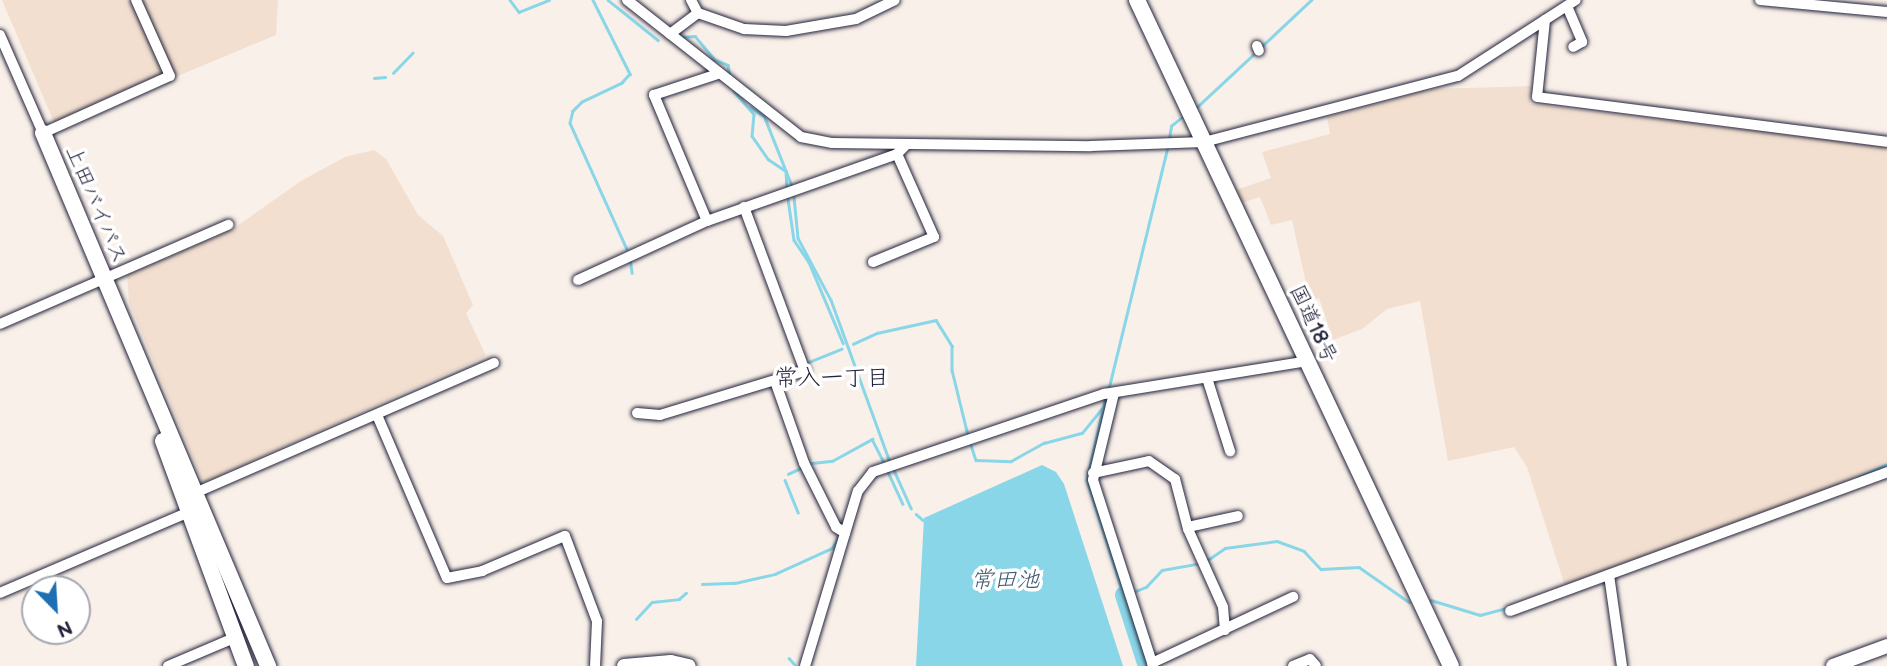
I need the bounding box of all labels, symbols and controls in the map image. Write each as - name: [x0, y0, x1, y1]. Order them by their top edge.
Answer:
- street label: 上田バイパス: [60, 142, 132, 268]
- street label: 国道18号: [1284, 281, 1342, 367]
- district label: 常入一丁目: [775, 364, 889, 392]
- water label: 常田池: [971, 566, 1039, 594]
- north arrow: [21, 575, 91, 645]
- text: N: [53, 614, 75, 641]

